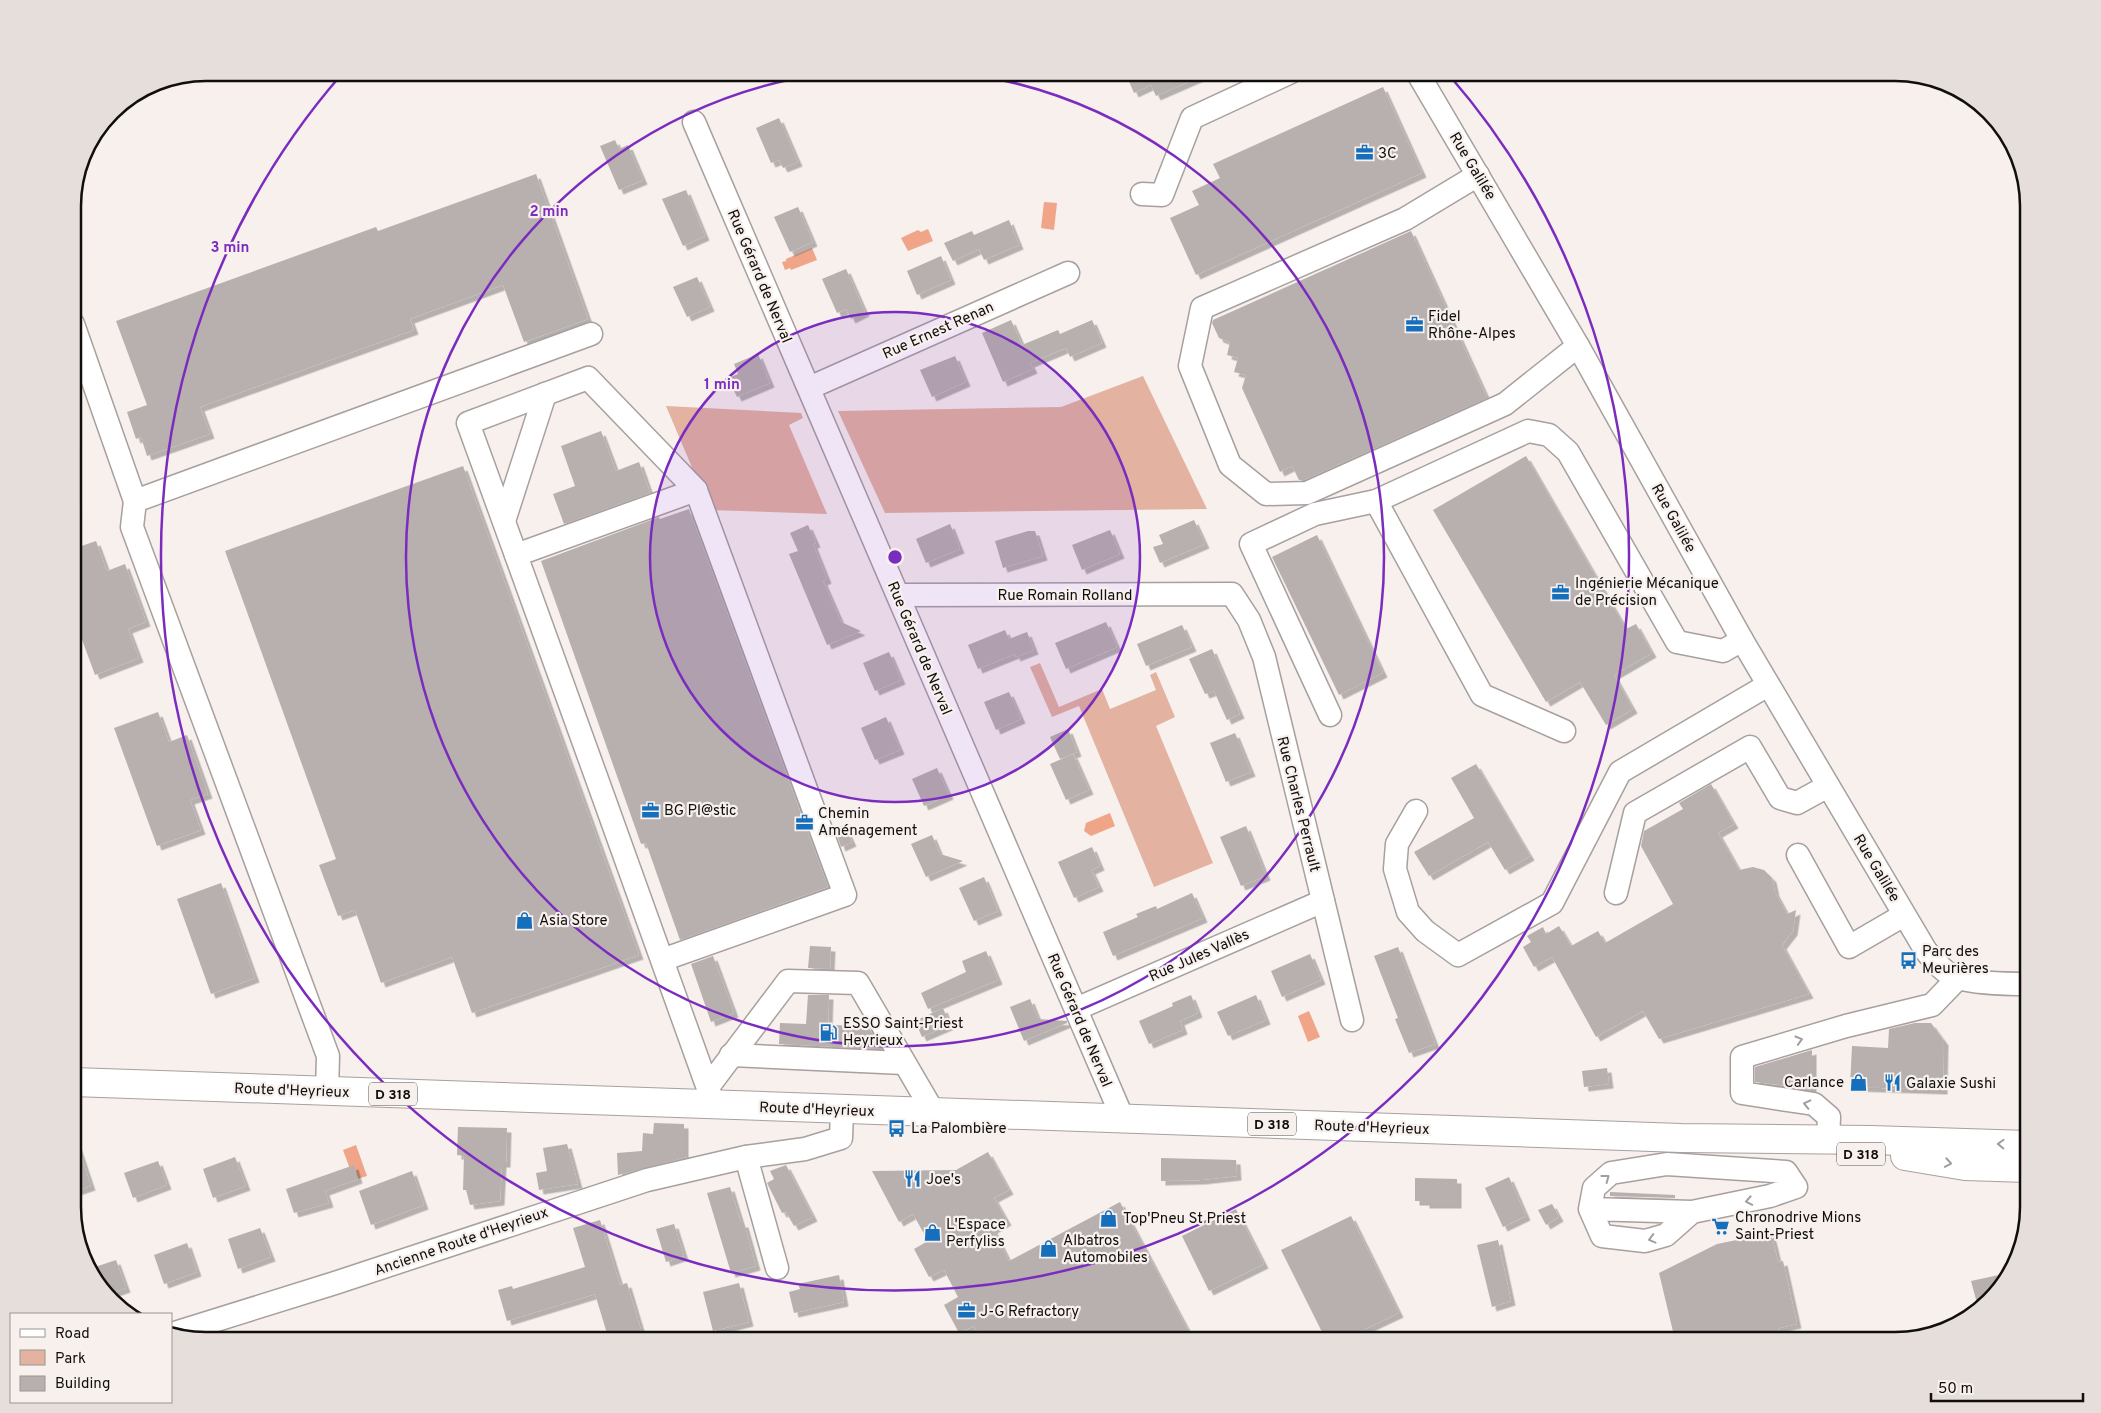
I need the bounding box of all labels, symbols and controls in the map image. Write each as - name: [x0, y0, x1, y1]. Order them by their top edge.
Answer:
- street label: Rue Galilée: [1444, 129, 1499, 204]
- office icon: 3C: [1354, 143, 1374, 163]
- place label: 3C: [1378, 145, 1397, 164]
- text: 2 min: [529, 203, 569, 222]
- street label: Rue Gérard de Nerval: [722, 207, 795, 346]
- text: 3 min: [210, 239, 250, 258]
- street label: Rue Ernest Renan: [880, 298, 997, 364]
- place label: Fidel Rhône-Alpes: [1428, 308, 1516, 344]
- office icon: Fidel Rhône-Alpes: [1404, 315, 1424, 335]
- text: 1 min: [704, 376, 740, 395]
- street label: Rue Galilée: [1646, 481, 1699, 556]
- centre of rings: [886, 548, 904, 566]
- place label: Ingénierie Mécanique de Précision: [1575, 575, 1719, 611]
- street label: Rue Gérard de Nerval: [882, 579, 955, 718]
- office icon: Ingénierie Mécanique de Précision: [1551, 582, 1571, 602]
- street label: Rue Romain Rolland: [997, 587, 1133, 606]
- street label: Rue Charles Perrault: [1271, 735, 1324, 874]
- office icon: BG Pl@stic: [640, 800, 660, 820]
- place label: BG Pl@stic: [664, 802, 737, 821]
- place label: Chemin Aménagement: [818, 805, 917, 841]
- office icon: Chemin Aménagement: [794, 812, 814, 832]
- street label: Rue Galilée: [1848, 831, 1903, 906]
- shop icon: Asia Store: [515, 910, 535, 930]
- place label: Asia Store: [539, 912, 608, 931]
- street label: Rue Jules Vallès: [1147, 926, 1253, 987]
- place label: Parc des Meurières: [1922, 943, 1989, 979]
- bus stop icon: Parc des Meurières: [1898, 950, 1918, 970]
- street label: Rue Gérard de Nerval: [1042, 951, 1115, 1090]
- place label: ESSO Saint-Priest Heyrieux: [843, 1015, 964, 1051]
- fuel station icon: ESSO Saint-Priest Heyrieux: [819, 1022, 839, 1042]
- one-way arrow: [1794, 1036, 1803, 1046]
- shop icon: Carlance: [1848, 1072, 1868, 1092]
- restaurant icon: Galaxie Sushi: [1882, 1073, 1902, 1093]
- place label: Carlance: [1784, 1074, 1844, 1093]
- place label: Galaxie Sushi: [1906, 1075, 1996, 1094]
- street label: Route d'Heyrieux: [234, 1080, 350, 1103]
- road number: D 318: [369, 1082, 417, 1106]
- street label: Route d'Heyrieux: [759, 1099, 875, 1122]
- one-way arrow: [1803, 1099, 1812, 1110]
- road number: D 318: [1248, 1112, 1296, 1136]
- street label: Route d'Heyrieux: [1314, 1117, 1430, 1140]
- bus stop icon: La Palombière: [887, 1118, 907, 1138]
- place label: La Palombière: [911, 1120, 1007, 1139]
- one-way arrow: [1997, 1139, 2005, 1149]
- road number: D 318: [1837, 1142, 1885, 1166]
- one-way arrow: [1944, 1157, 1952, 1167]
- restaurant icon: Joe's: [902, 1169, 922, 1189]
- place label: Joe's: [926, 1171, 961, 1190]
- one-way arrow: [1600, 1175, 1610, 1184]
- one-way arrow: [1745, 1195, 1753, 1205]
- street label: Ancienne Route d'Heyrieux: [372, 1204, 551, 1281]
- shop icon: Top'Pneu St Priest: [1099, 1208, 1119, 1228]
- place label: Chronodrive Mions Saint-Priest: [1735, 1209, 1861, 1245]
- place label: Top'Pneu St Priest: [1123, 1210, 1246, 1229]
- place label: L'Espace Perfyliss: [946, 1216, 1006, 1252]
- supermarket icon: Chronodrive Mions Saint-Priest: [1711, 1216, 1731, 1236]
- shop icon: L'Espace Perfyliss: [922, 1223, 942, 1243]
- place label: Albatros Automobiles: [1063, 1232, 1148, 1268]
- one-way arrow: [1648, 1233, 1657, 1244]
- shop icon: Albatros Automobiles: [1039, 1239, 1059, 1259]
- office icon: J-G Refractory: [956, 1301, 976, 1321]
- place label: J-G Refractory: [980, 1303, 1079, 1322]
- legend: [10, 1313, 172, 1403]
- text: Road: [55, 1325, 90, 1344]
- text: Park: [55, 1350, 86, 1369]
- scale bar: [1931, 1370, 2084, 1402]
- text: Building: [55, 1375, 110, 1394]
- text: 50 m: [1938, 1380, 1973, 1399]

